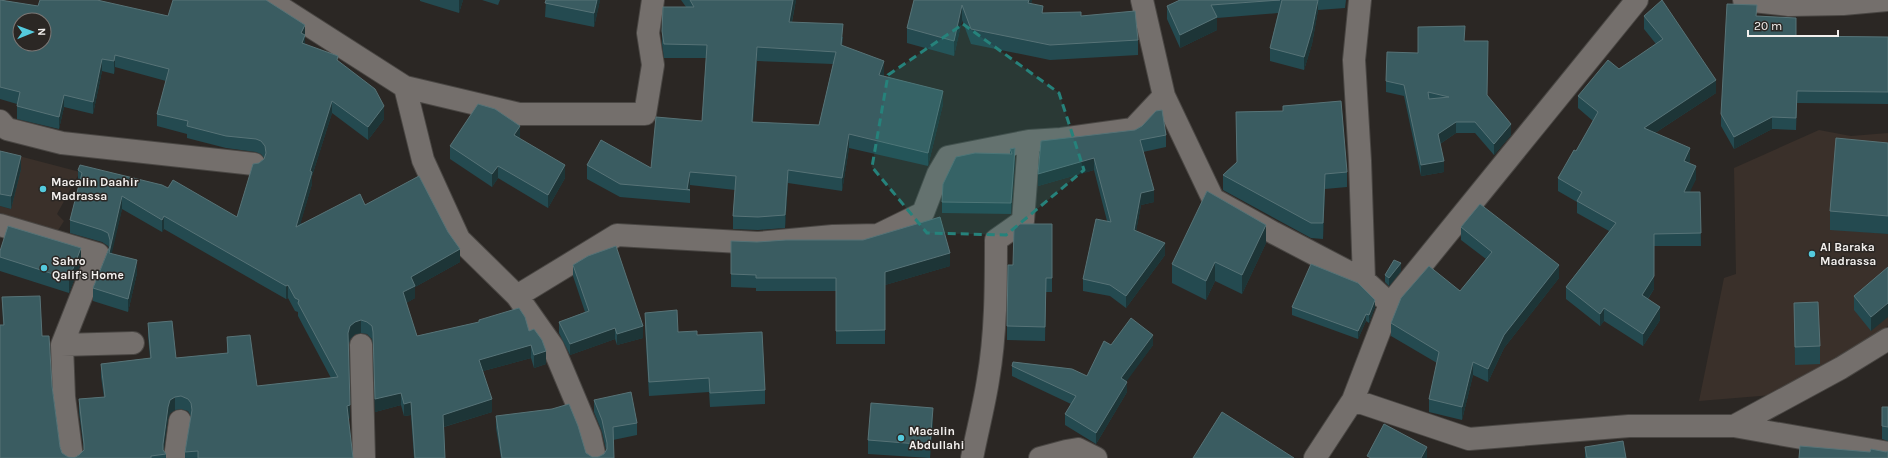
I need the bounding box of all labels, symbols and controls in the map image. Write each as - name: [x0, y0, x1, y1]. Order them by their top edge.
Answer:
- north arrow: [12, 12, 52, 52]
- scale bar: [1748, 12, 1838, 38]
- text: 20 m: [1754, 19, 1782, 33]
- text: N: [35, 28, 48, 36]
- place label: Macalin Daahir Madrassa: [51, 175, 139, 203]
- marker: Macalin Daahir Madrassa: [38, 184, 48, 194]
- place label: Al Baraka Madrassa: [1820, 240, 1876, 268]
- marker: Al Baraka Madrassa: [1807, 249, 1817, 259]
- place label: Sahro Qalif's Home: [52, 254, 124, 282]
- marker: Sahro Qalif's Home: [39, 263, 49, 273]
- place label: Macalin Abdullahi: [909, 424, 965, 452]
- marker: Macalin Abdullahi: [896, 433, 906, 443]

